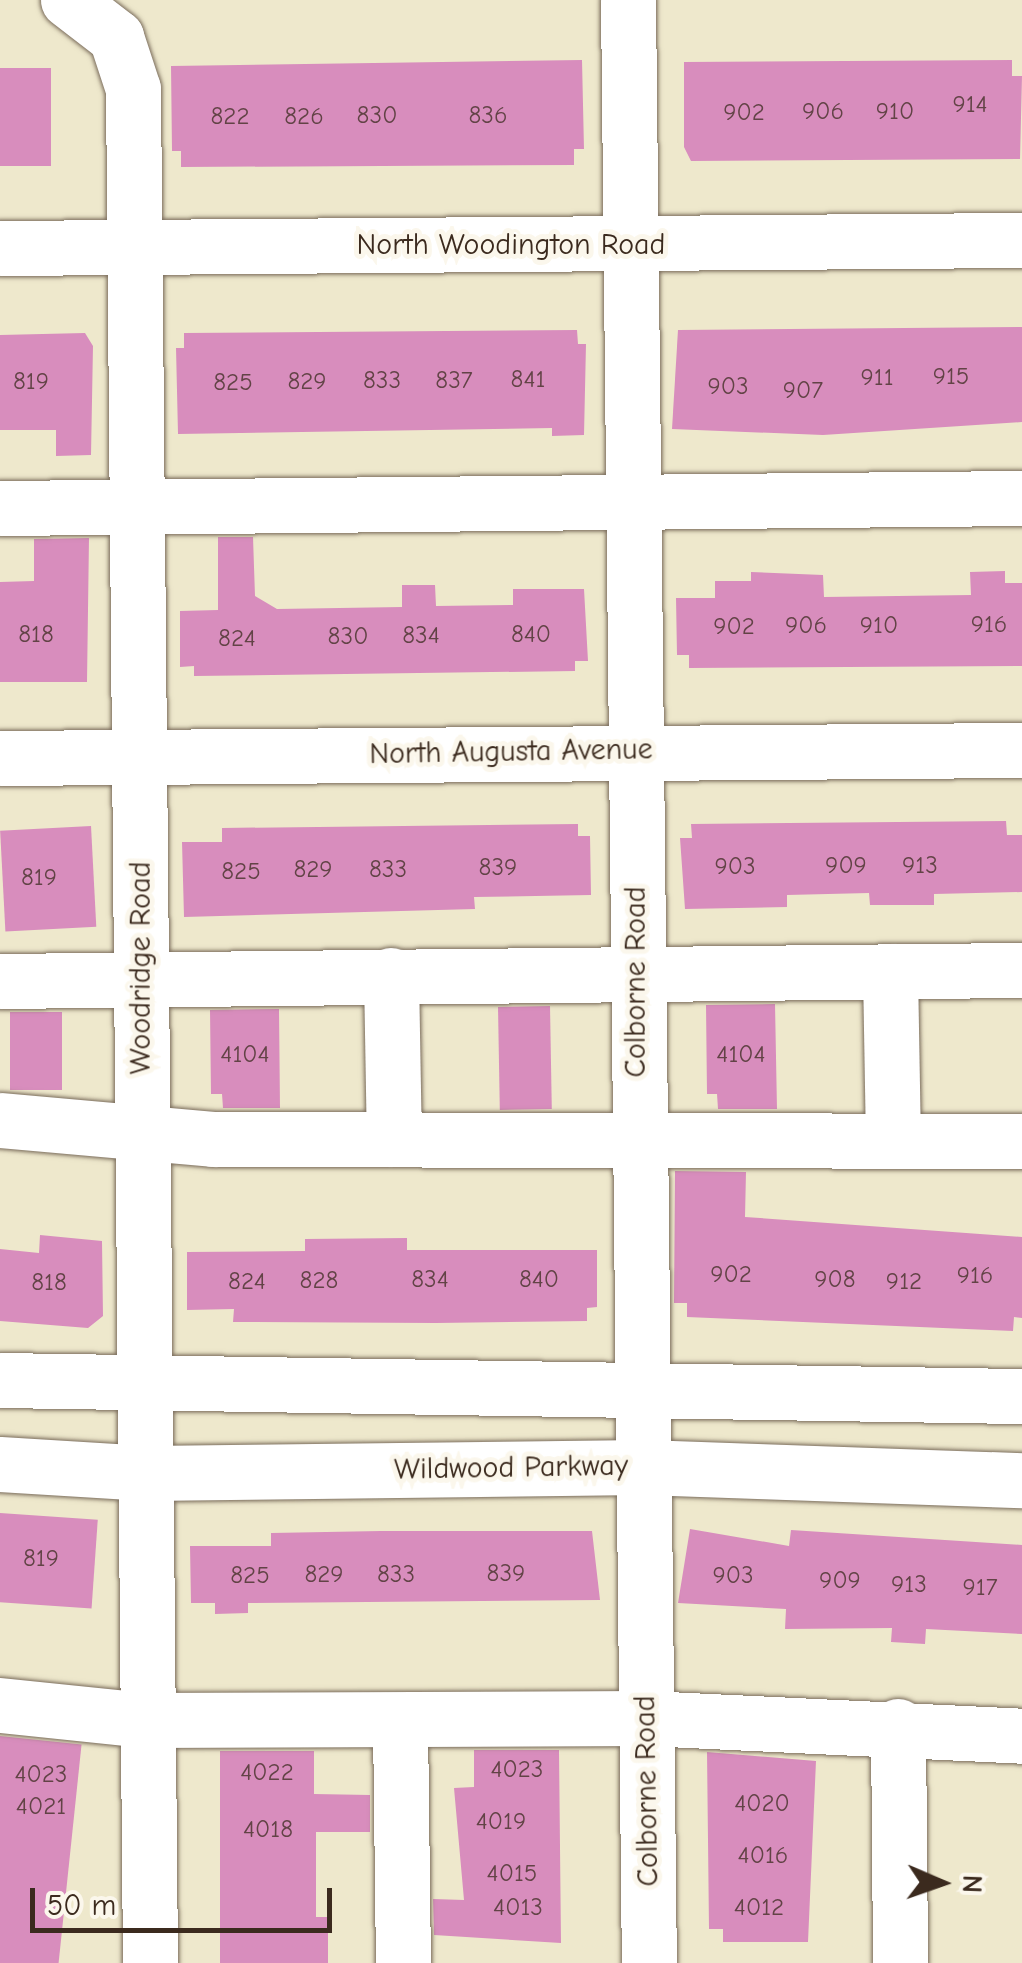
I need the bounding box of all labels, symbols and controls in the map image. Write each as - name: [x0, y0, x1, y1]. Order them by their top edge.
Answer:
- house number: 914: [952, 89, 988, 119]
- house number: 906: [802, 96, 844, 126]
- house number: 910: [876, 96, 914, 126]
- house number: 902: [723, 97, 765, 127]
- house number: 830: [357, 100, 397, 130]
- house number: 836: [468, 100, 508, 130]
- house number: 822: [210, 101, 250, 131]
- house number: 826: [284, 101, 324, 131]
- street label: North Woodington Road: [357, 227, 665, 263]
- house number: 915: [933, 361, 969, 391]
- house number: 911: [860, 362, 894, 392]
- house number: 841: [511, 364, 545, 394]
- house number: 833: [363, 365, 401, 395]
- house number: 837: [435, 365, 473, 395]
- house number: 819: [13, 366, 49, 396]
- house number: 829: [287, 366, 327, 396]
- house number: 825: [213, 367, 253, 397]
- house number: 903: [707, 371, 749, 401]
- house number: 907: [783, 375, 823, 405]
- house number: 916: [971, 609, 1007, 639]
- house number: 906: [785, 610, 827, 640]
- house number: 910: [860, 610, 898, 640]
- house number: 902: [713, 611, 755, 641]
- house number: 818: [18, 619, 54, 649]
- house number: 840: [511, 619, 551, 649]
- house number: 834: [402, 620, 440, 650]
- house number: 830: [328, 621, 368, 651]
- house number: 824: [218, 623, 256, 653]
- street label: North Augusta Avenue: [369, 732, 653, 772]
- house number: 909: [825, 850, 867, 880]
- house number: 913: [902, 850, 938, 880]
- house number: 903: [714, 851, 756, 881]
- house number: 839: [479, 852, 517, 882]
- house number: 829: [293, 854, 333, 884]
- house number: 833: [369, 854, 407, 884]
- house number: 825: [221, 856, 261, 886]
- house number: 819: [21, 862, 57, 892]
- street label: Woodridge Road: [123, 862, 159, 1074]
- street label: Colborne Road: [618, 886, 654, 1078]
- house number: 4104: [220, 1039, 270, 1069]
- house number: 4104: [716, 1039, 766, 1069]
- house number: 902: [710, 1259, 752, 1289]
- house number: 916: [957, 1260, 993, 1290]
- house number: 834: [411, 1264, 449, 1294]
- house number: 840: [519, 1264, 559, 1294]
- house number: 908: [814, 1264, 856, 1294]
- house number: 828: [300, 1265, 338, 1295]
- house number: 824: [228, 1266, 266, 1296]
- house number: 912: [886, 1266, 922, 1296]
- house number: 818: [31, 1267, 67, 1297]
- street label: Wildwood Parkway: [394, 1448, 628, 1488]
- house number: 819: [23, 1543, 59, 1573]
- house number: 839: [487, 1558, 525, 1588]
- house number: 829: [304, 1559, 344, 1589]
- house number: 833: [377, 1559, 415, 1589]
- house number: 825: [230, 1560, 270, 1590]
- house number: 903: [712, 1560, 754, 1590]
- house number: 909: [819, 1565, 861, 1595]
- house number: 913: [891, 1569, 927, 1599]
- house number: 917: [963, 1572, 997, 1602]
- street label: Colborne Road: [627, 1695, 667, 1887]
- house number: 4023: [490, 1754, 544, 1784]
- house number: 4022: [240, 1757, 294, 1787]
- house number: 4023: [14, 1759, 68, 1789]
- house number: 4020: [734, 1788, 790, 1818]
- house number: 4021: [16, 1791, 66, 1821]
- house number: 4019: [476, 1806, 526, 1836]
- house number: 4018: [243, 1814, 293, 1844]
- north arrow: [892, 1833, 992, 1933]
- house number: 4016: [738, 1840, 788, 1870]
- house number: 4015: [487, 1858, 537, 1888]
- scale bar: [35, 1868, 338, 1930]
- text: N: [956, 1874, 988, 1894]
- text: 50 m: [47, 1888, 116, 1923]
- house number: 4013: [493, 1892, 543, 1922]
- house number: 4012: [734, 1892, 784, 1922]

